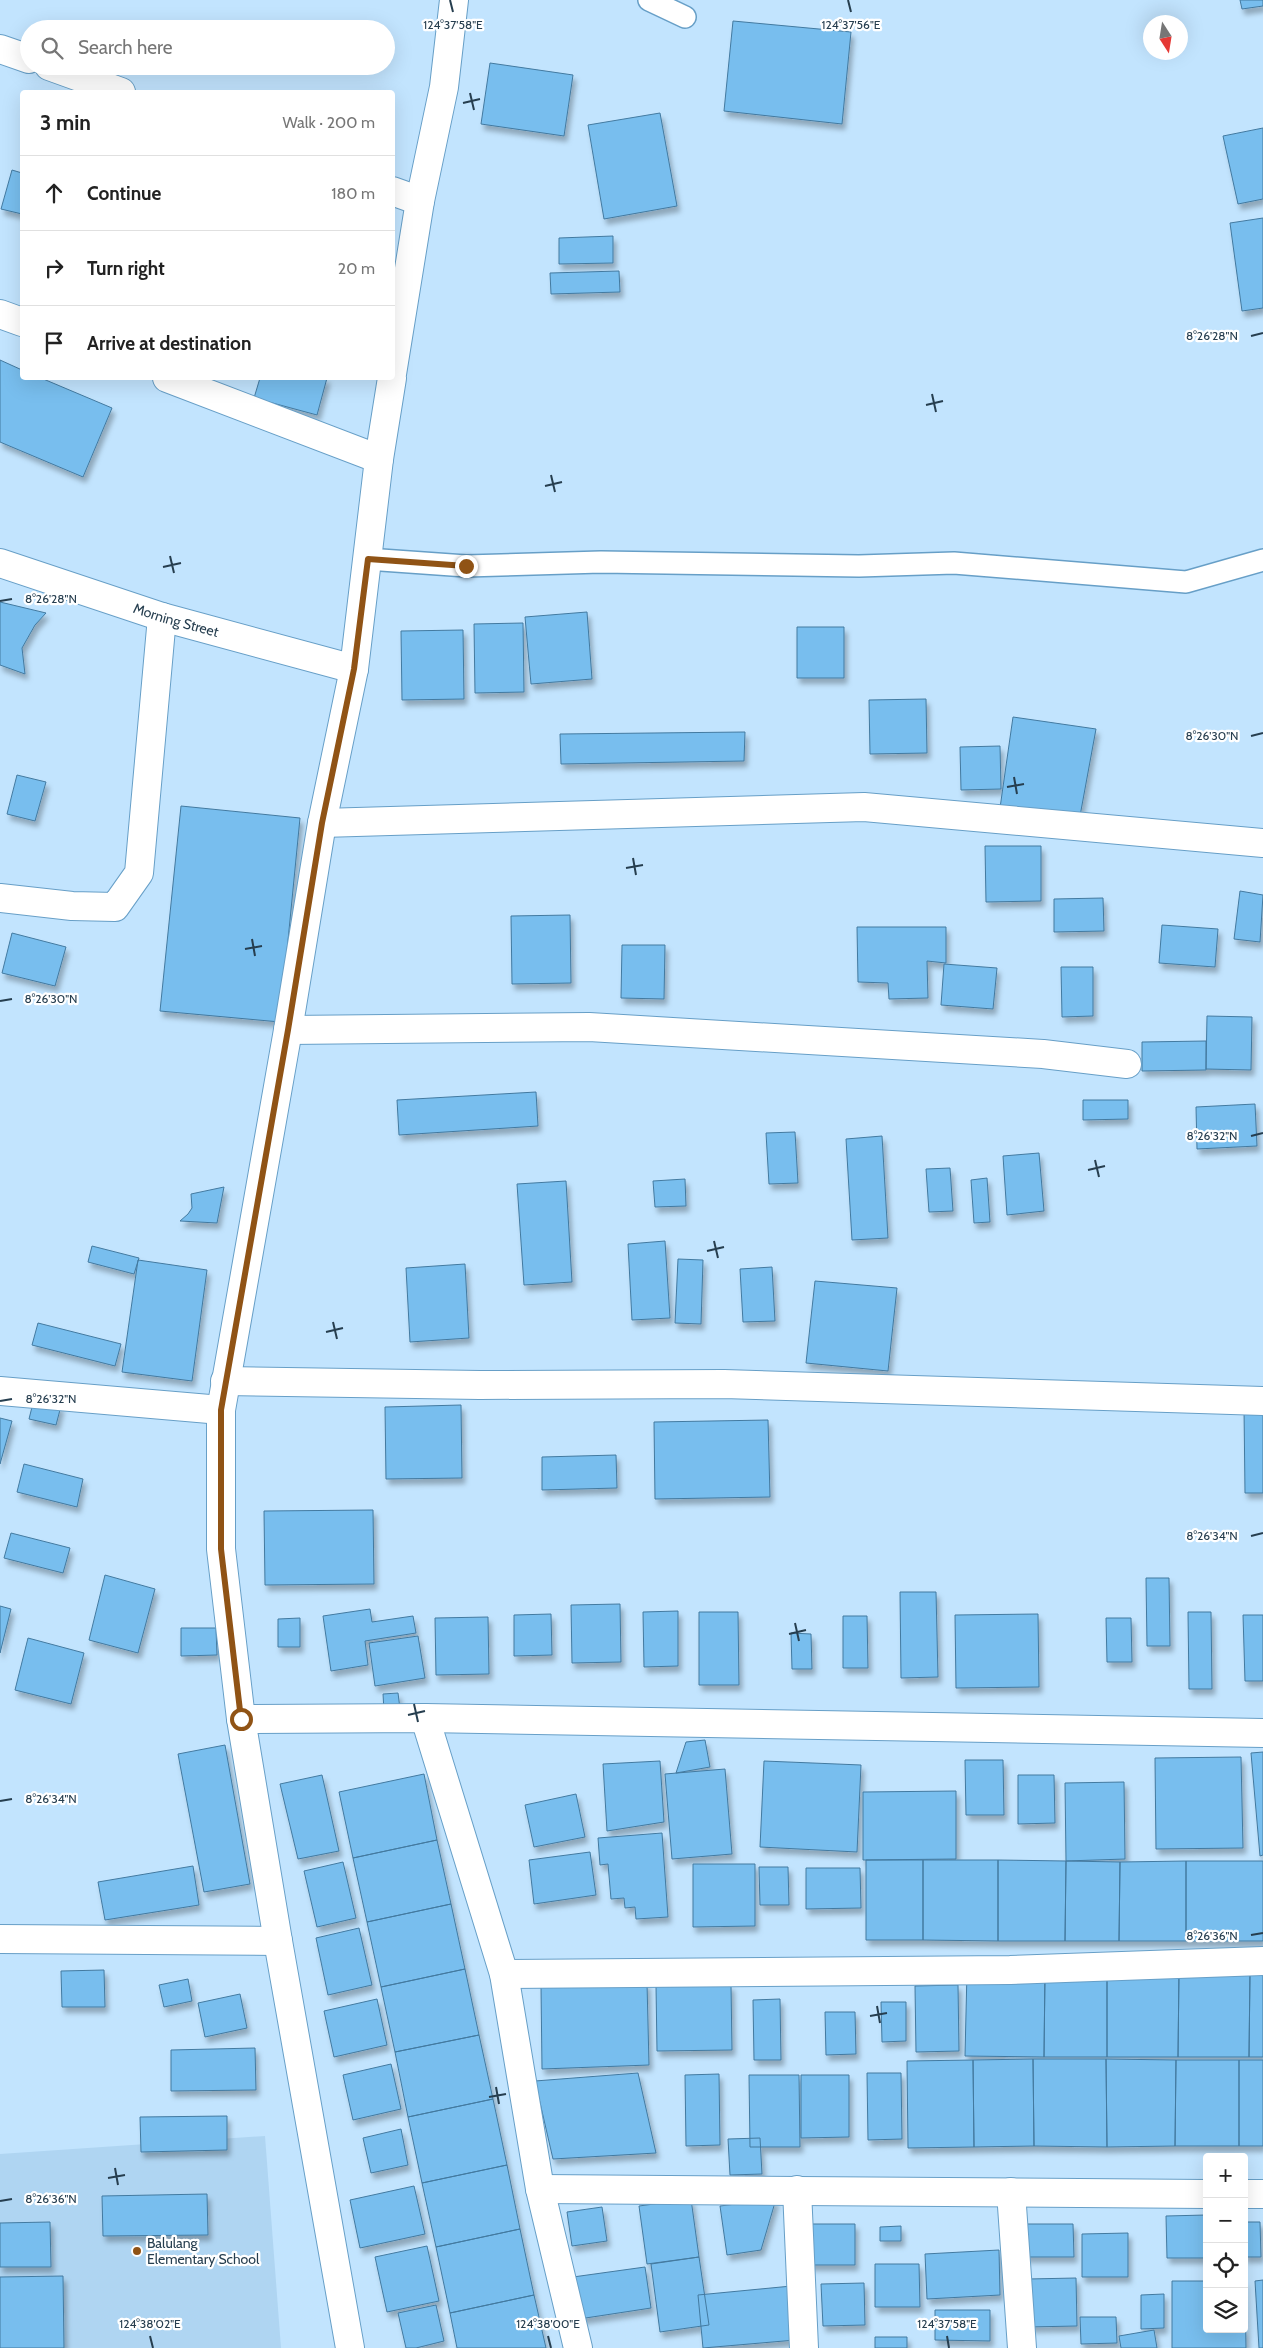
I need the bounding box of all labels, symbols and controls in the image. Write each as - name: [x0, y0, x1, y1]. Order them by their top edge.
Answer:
- north arrow: [1143, 15, 1188, 60]
- text: 124°37'58"E: [423, 17, 483, 32]
- text: 124°37'56"E: [822, 17, 881, 32]
- search box: [20, 20, 395, 75]
- icon: search: [38, 34, 66, 62]
- text: Search here: [78, 36, 172, 59]
- text: 3 min: [40, 110, 91, 135]
- text: Walk · 200 m: [283, 113, 375, 132]
- icon: ahead: [40, 179, 68, 207]
- text: Continue: [87, 182, 161, 205]
- text: 180 m: [331, 184, 375, 203]
- icon: right: [40, 254, 68, 282]
- text: Turn right: [87, 257, 165, 280]
- text: 20 m: [338, 259, 375, 278]
- text: 8°26'28"N: [1186, 328, 1238, 343]
- icon: arrive: [40, 329, 68, 357]
- text: Arrive at destination: [87, 332, 251, 355]
- route end: [455, 555, 478, 578]
- text: 8°26'28"N: [25, 591, 77, 606]
- street label: Morning Street: [131, 599, 221, 641]
- text: 8°26'30"N: [1185, 728, 1239, 743]
- text: 8°26'30"N: [24, 991, 78, 1006]
- text: 8°26'32"N: [1186, 1128, 1238, 1143]
- text: 8°26'32"N: [25, 1391, 77, 1406]
- text: 8°26'34"N: [1186, 1528, 1238, 1543]
- route start: [230, 1708, 253, 1731]
- text: 8°26'34"N: [25, 1791, 77, 1806]
- text: 8°26'36"N: [1186, 1928, 1238, 1943]
- map controls: [1203, 2153, 1248, 2333]
- button: +: [1203, 2153, 1248, 2198]
- text: 8°26'36"N: [25, 2191, 77, 2206]
- button: −: [1203, 2198, 1248, 2243]
- place label: Balulang Elementary School: [147, 2234, 260, 2268]
- button: locate: [1203, 2243, 1248, 2288]
- marker: Balulang Elementary School: [131, 2245, 143, 2257]
- button: layers: [1203, 2288, 1248, 2333]
- text: 124°38'02"E: [119, 2316, 181, 2331]
- text: 124°38'00"E: [516, 2316, 580, 2331]
- text: 124°37'58"E: [917, 2316, 977, 2331]

